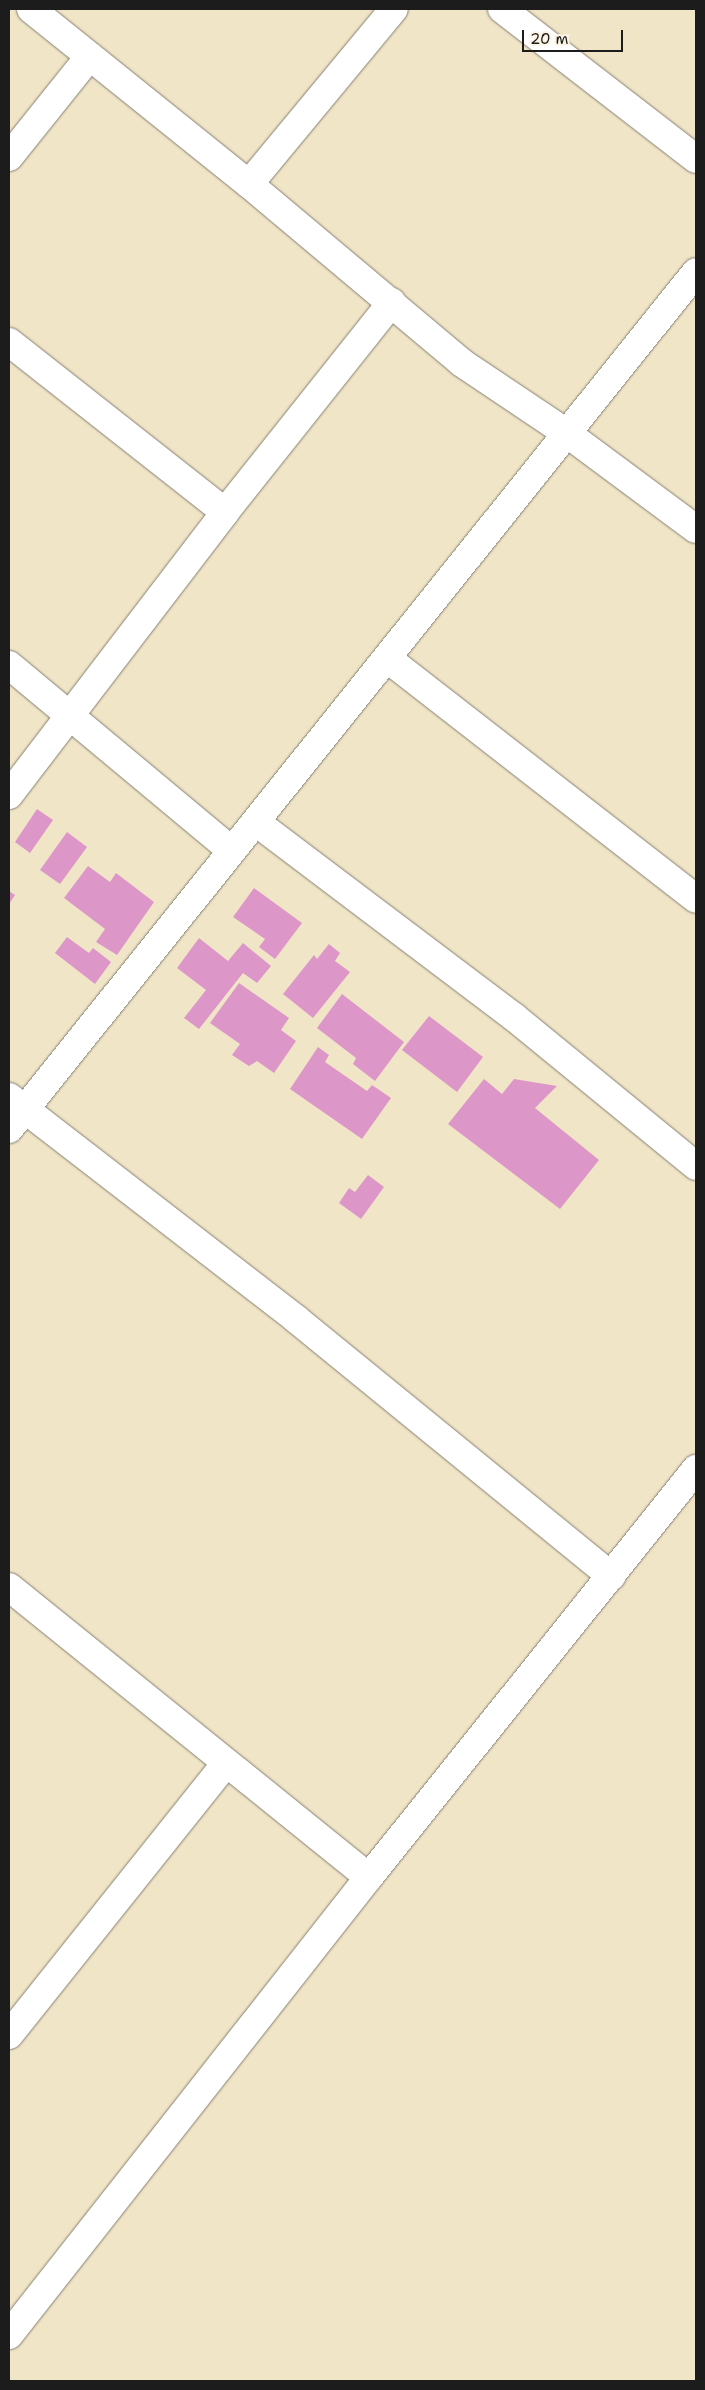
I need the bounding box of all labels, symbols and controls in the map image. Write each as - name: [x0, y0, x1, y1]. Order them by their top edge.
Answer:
- scale bar: [525, 20, 626, 52]
- text: 20 m: [530, 29, 569, 49]

